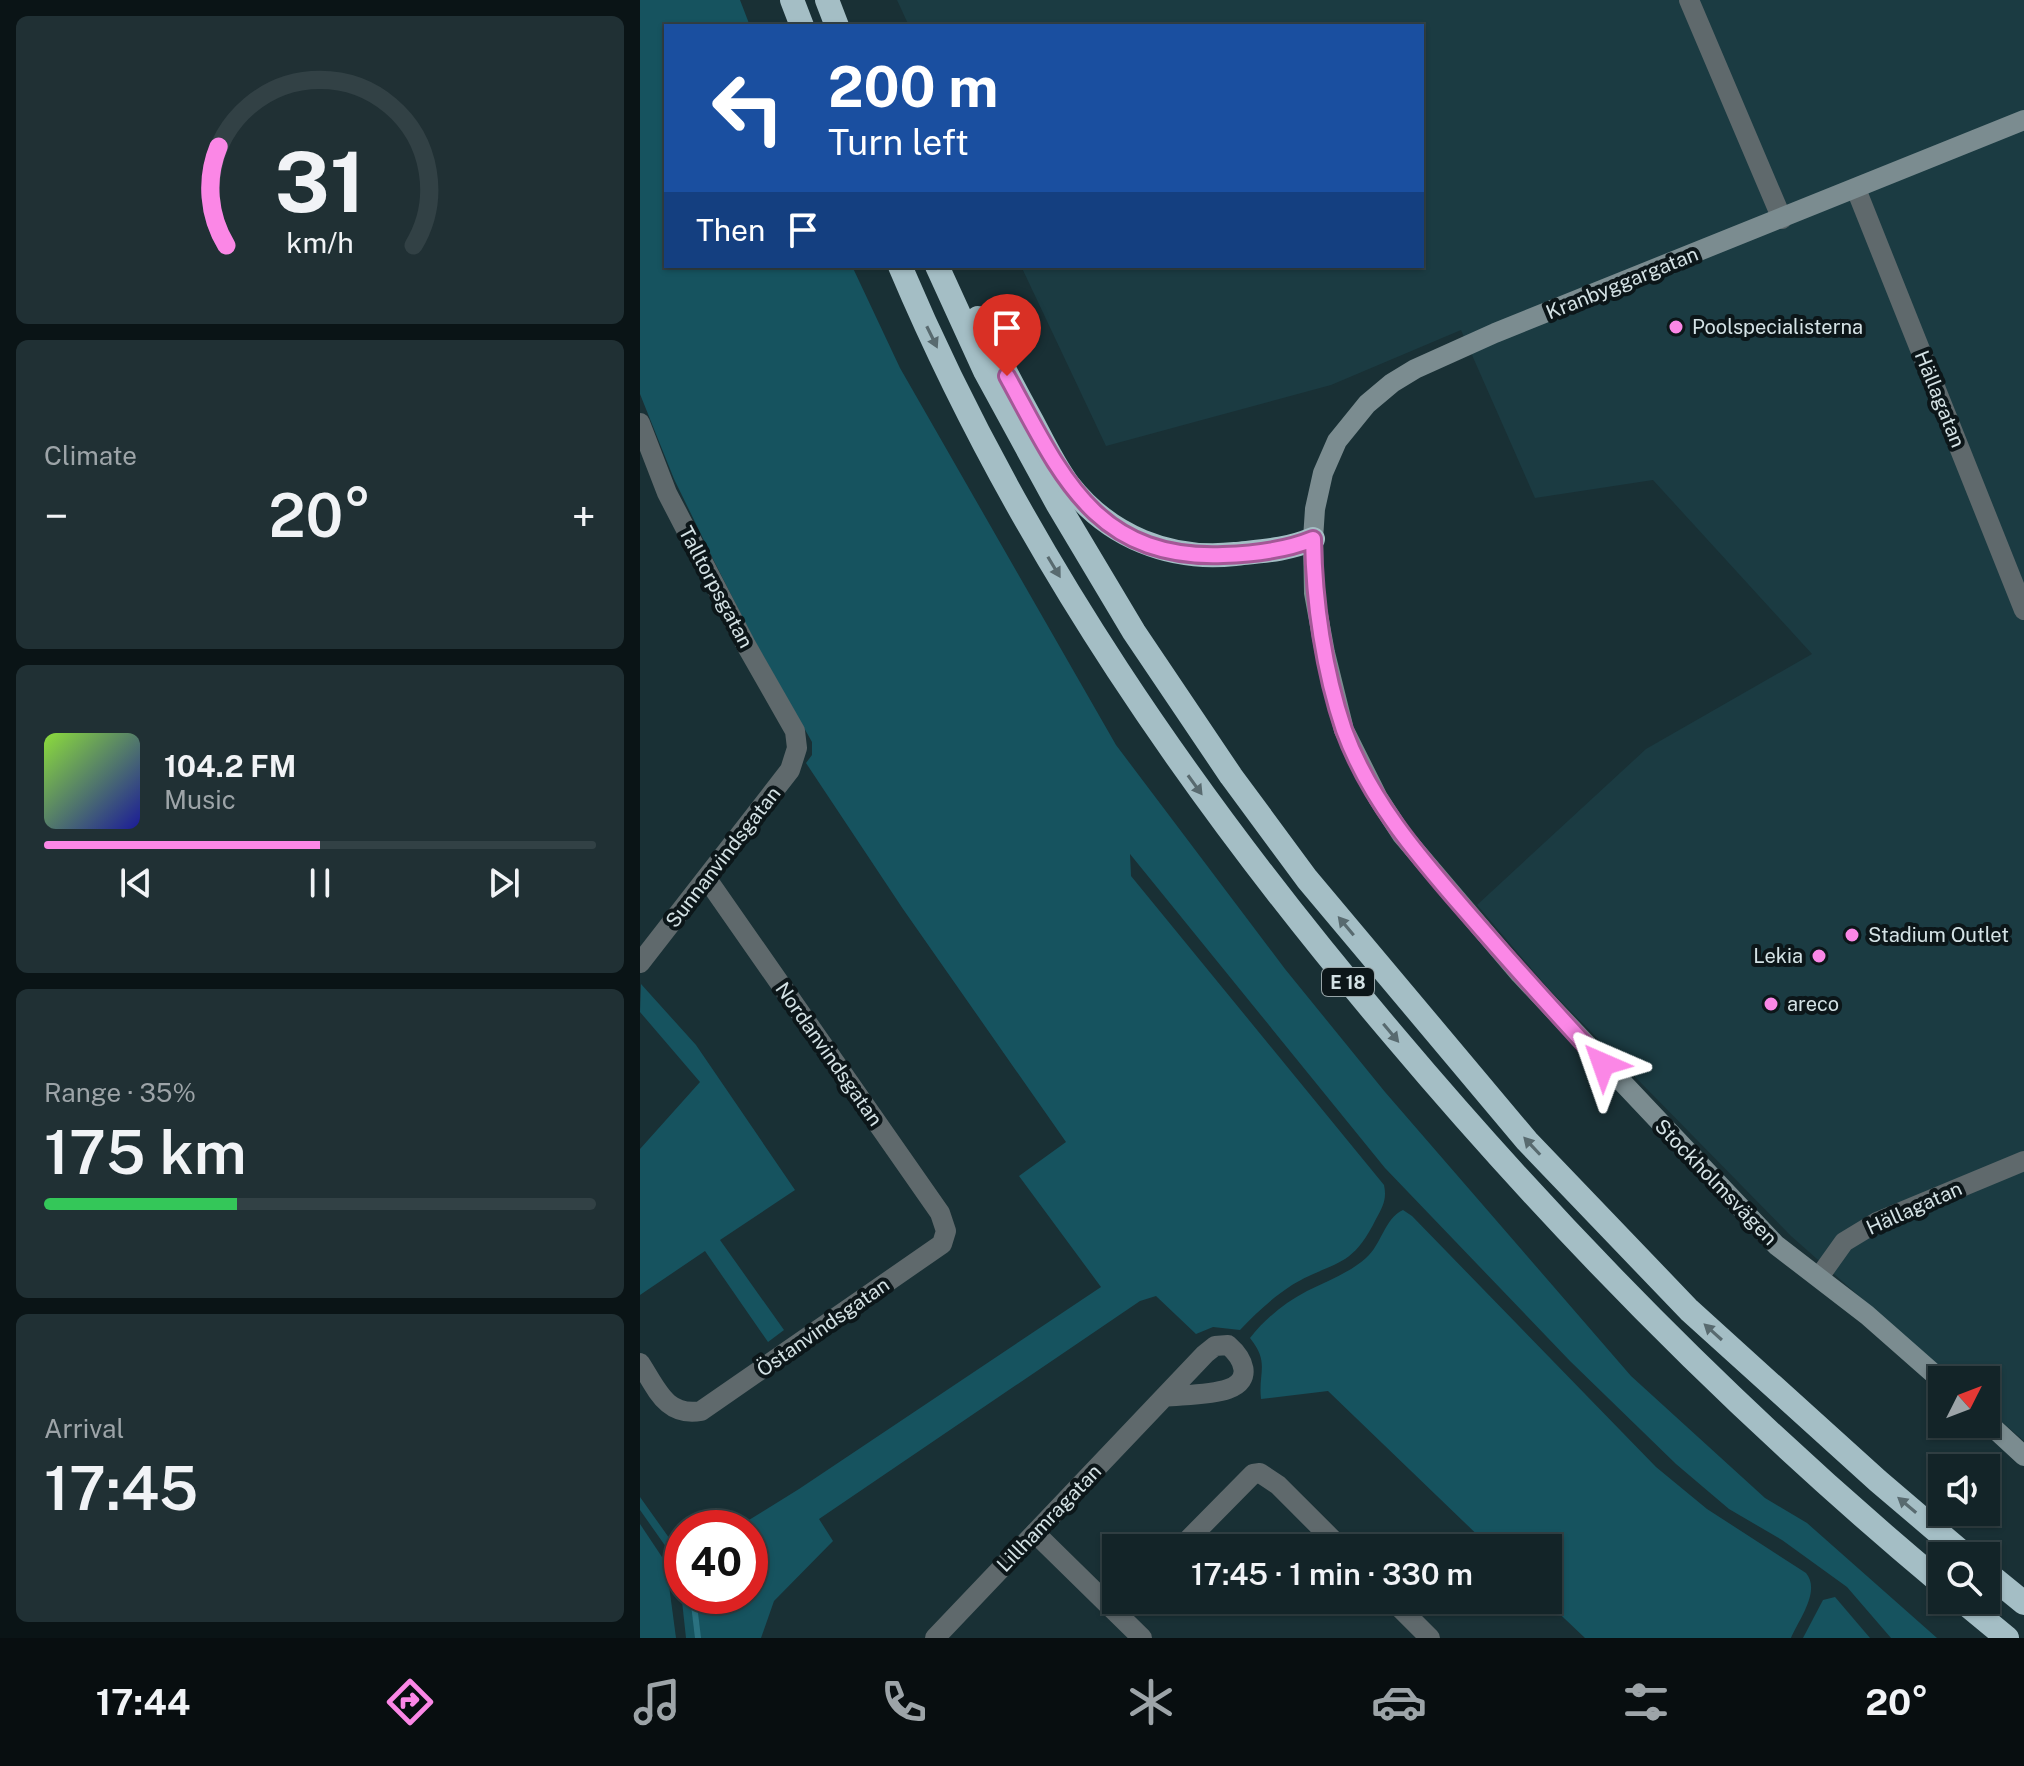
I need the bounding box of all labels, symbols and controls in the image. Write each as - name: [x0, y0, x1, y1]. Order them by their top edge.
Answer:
- text: 200 m: [828, 54, 998, 120]
- icon: left: [696, 56, 800, 160]
- text: Turn left: [828, 121, 969, 163]
- text: 31: [275, 133, 365, 231]
- icon: arrive: [781, 208, 825, 252]
- text: Then: [696, 212, 765, 248]
- text: km/h: [286, 226, 354, 259]
- street label: Kranbyggargatan: [1542, 242, 1702, 324]
- pin: [973, 294, 1041, 376]
- icon: arrive: [985, 306, 1029, 350]
- place label: Poolspecialisterna: [1692, 315, 1863, 339]
- marker: Poolspecialisterna: [1667, 318, 1685, 336]
- one-way arrow: [925, 325, 939, 349]
- street label: Hällagatan: [1910, 347, 1970, 451]
- text: Climate: [44, 440, 137, 471]
- text: 20°: [269, 480, 371, 551]
- text: −: [44, 490, 68, 542]
- text: +: [572, 490, 596, 542]
- street label: Talltorpsgatan: [674, 522, 758, 652]
- one-way arrow: [1047, 555, 1061, 578]
- text: 104.2 FM: [164, 748, 296, 784]
- one-way arrow: [1187, 774, 1203, 796]
- street label: Sunnanvindsgatan: [661, 782, 785, 932]
- text: Music: [164, 784, 236, 815]
- icon: previous: [114, 861, 158, 905]
- icon: pause: [298, 861, 342, 905]
- icon: next: [482, 861, 526, 905]
- one-way arrow: [1338, 916, 1355, 936]
- place label: Stadium Outlet: [1868, 923, 2009, 947]
- marker: Stadium Outlet: [1843, 926, 1861, 944]
- place label: Lekia: [1753, 944, 1803, 968]
- marker: Lekia: [1810, 947, 1828, 965]
- road number: E 18: [1322, 968, 1374, 996]
- street label: Nordanvindsgatan: [770, 978, 888, 1130]
- place label: areco: [1787, 992, 1839, 1016]
- marker: areco: [1762, 995, 1780, 1013]
- one-way arrow: [1382, 1022, 1399, 1042]
- position arrow: [1561, 1022, 1645, 1106]
- text: Range · 35%: [44, 1077, 196, 1108]
- street label: Stockholmsvägen: [1650, 1114, 1782, 1250]
- text: 175 km: [44, 1117, 247, 1188]
- one-way arrow: [1524, 1136, 1542, 1155]
- street label: Hällagatan: [1862, 1176, 1966, 1240]
- street label: Östanvindsgatan: [752, 1272, 894, 1382]
- one-way arrow: [1704, 1324, 1724, 1341]
- north arrow: [1928, 1366, 2000, 1438]
- map controls: [1928, 1366, 2000, 1614]
- text: Arrival: [44, 1413, 124, 1444]
- text: 17:45: [44, 1453, 198, 1524]
- button: sound: [1928, 1454, 2000, 1526]
- street label: Lillhamragatan: [992, 1459, 1106, 1577]
- one-way arrow: [1897, 1497, 1917, 1515]
- speed limit sign: 40: [664, 1510, 768, 1614]
- button: search: [1928, 1542, 2000, 1614]
- text: 17:45 · 1 min · 330 m: [1191, 1556, 1473, 1592]
- icon: directions: [382, 1674, 438, 1730]
- icon: music: [629, 1674, 685, 1730]
- icon: phone: [876, 1674, 932, 1730]
- icon: climate: [1123, 1674, 1179, 1730]
- icon: car: [1371, 1674, 1427, 1730]
- icon: filters: [1618, 1674, 1674, 1730]
- text: 17:44: [96, 1681, 190, 1723]
- text: 20°: [1865, 1681, 1928, 1723]

